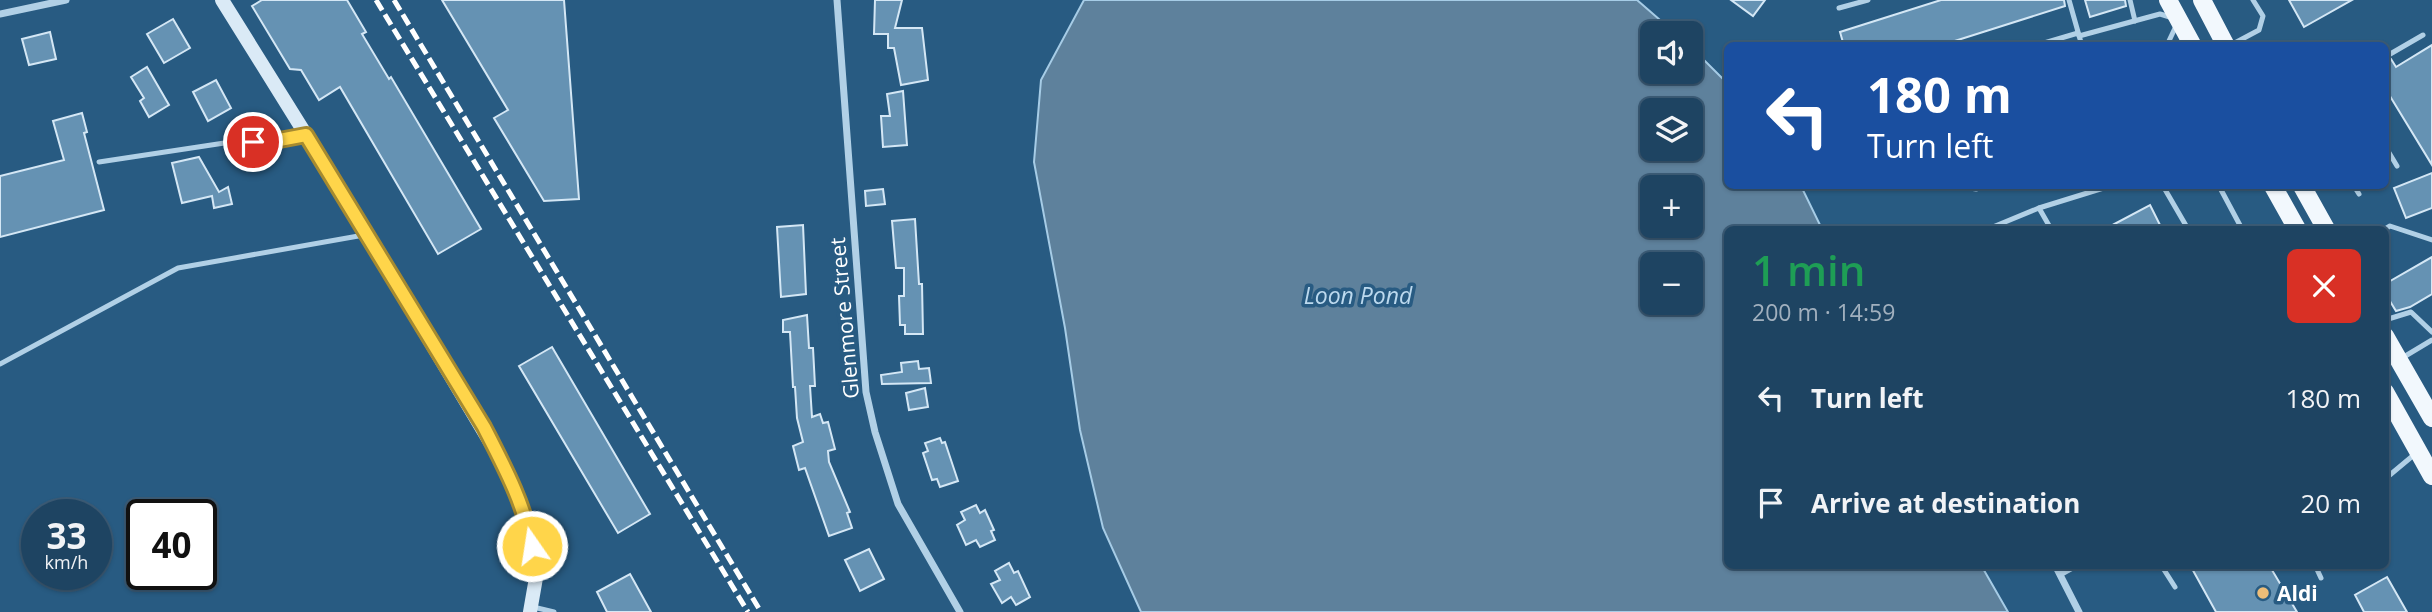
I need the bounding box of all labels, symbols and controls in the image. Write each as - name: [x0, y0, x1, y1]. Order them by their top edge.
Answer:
- map controls: [1640, 21, 1703, 315]
- button: sound: [1640, 21, 1703, 84]
- text: 180 m: [1867, 61, 2012, 127]
- icon: left: [1752, 70, 1843, 161]
- button: layers: [1640, 98, 1703, 161]
- pin: [223, 112, 283, 172]
- icon: arrive: [234, 123, 272, 161]
- text: Turn left: [1867, 124, 1993, 167]
- button: +: [1640, 175, 1703, 238]
- street label: Glenmore Street: [823, 236, 865, 400]
- text: 1 min: [1752, 241, 1865, 298]
- button: close: [2287, 249, 2361, 323]
- button: −: [1640, 252, 1703, 315]
- water label: Loon Pond: [1304, 279, 1413, 311]
- text: 200 m · 14:59: [1752, 296, 1895, 328]
- icon: left: [1752, 379, 1790, 417]
- text: Turn left: [1811, 380, 1923, 416]
- text: 180 m: [2286, 380, 2361, 416]
- icon: arrive: [1752, 484, 1790, 522]
- text: Arrive at destination: [1811, 485, 2080, 521]
- text: 20 m: [2300, 485, 2361, 521]
- speed limit sign: 40: [126, 499, 217, 590]
- position arrow: [495, 509, 569, 583]
- text: 33: [46, 512, 87, 559]
- text: km/h: [45, 550, 88, 574]
- place label: Aldi: [2277, 579, 2318, 607]
- marker: Aldi: [2255, 585, 2271, 601]

